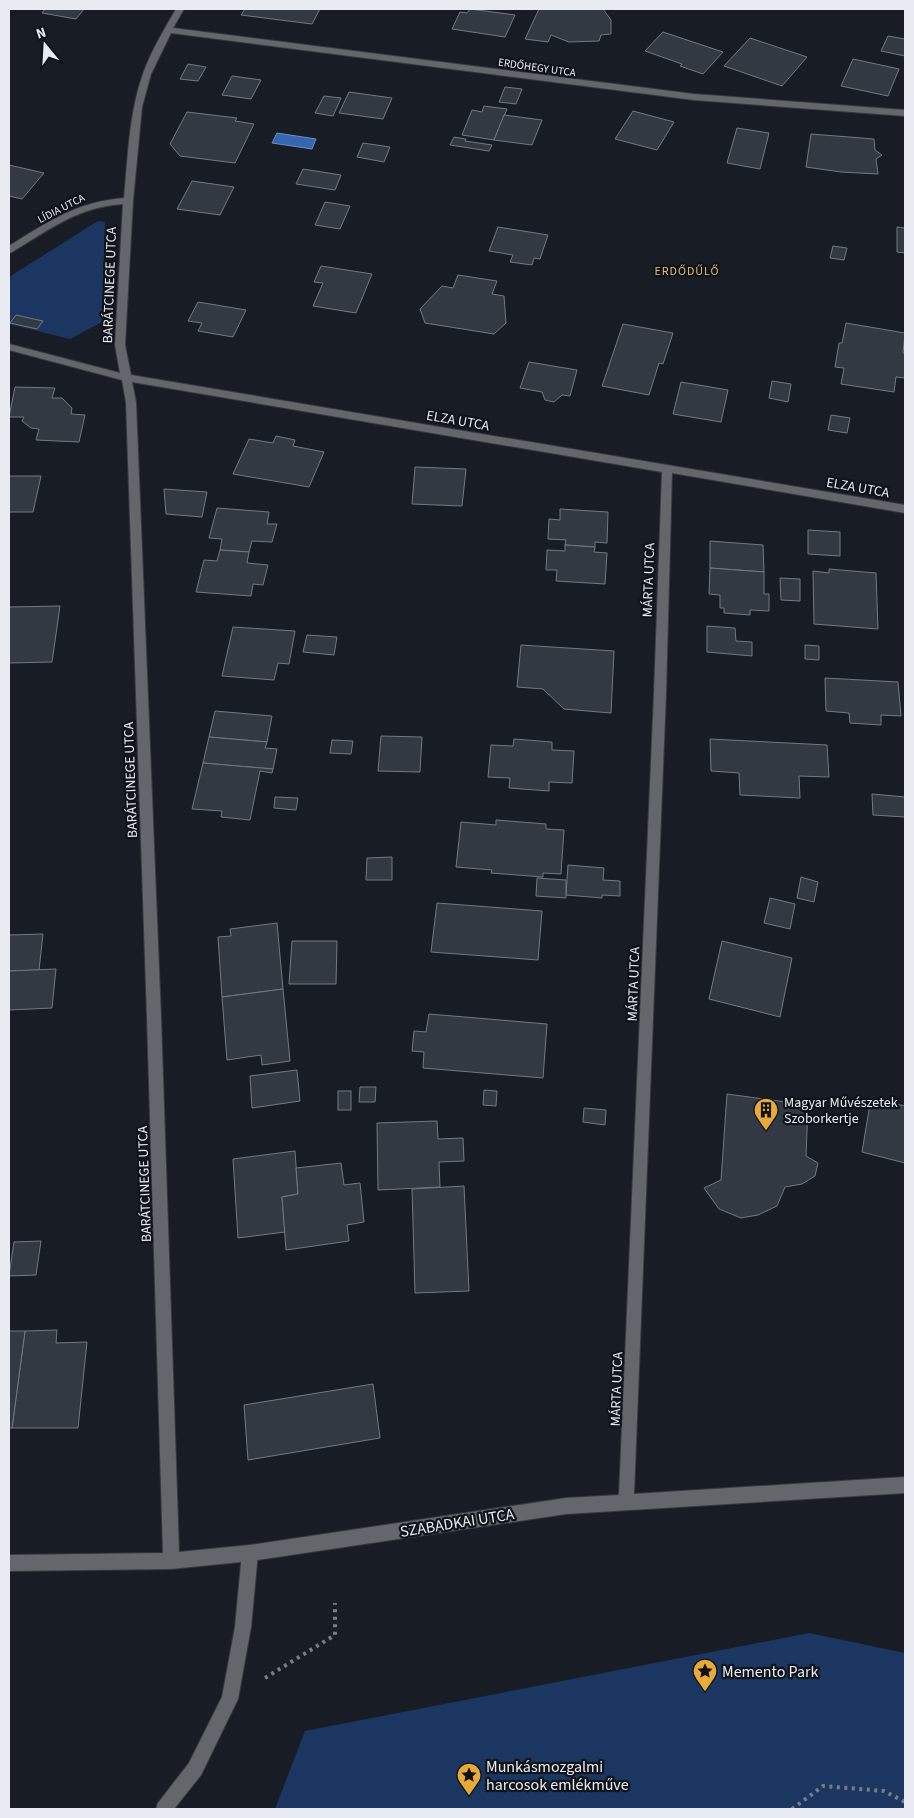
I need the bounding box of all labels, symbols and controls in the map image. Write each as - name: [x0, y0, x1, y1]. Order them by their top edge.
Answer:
- north arrow: [20, 20, 70, 70]
- text: N: [34, 23, 49, 45]
- street label: ERDŐHEGY UTCA: [497, 55, 577, 80]
- street label: LÍDIA UTCA: [35, 190, 87, 227]
- street label: BARÁTCINEGE UTCA: [98, 226, 122, 344]
- district label: ERDŐDŰLŐ: [654, 263, 720, 280]
- street label: ELZA UTCA: [425, 406, 491, 436]
- street label: ELZA UTCA: [825, 473, 891, 503]
- street label: MÁRTA UTCA: [638, 542, 660, 618]
- street label: BARÁTCINEGE UTCA: [119, 721, 143, 839]
- street label: MÁRTA UTCA: [623, 946, 645, 1022]
- place label: Magyar Művészetek Szoborkertje: [784, 1093, 898, 1129]
- building icon: Magyar Művészetek Szoborkertje: [753, 1097, 779, 1131]
- street label: BARÁTCINEGE UTCA: [133, 1125, 157, 1243]
- street label: MÁRTA UTCA: [606, 1351, 628, 1427]
- street label: SZABADKAI UTCA: [399, 1503, 516, 1543]
- place icon: Memento Park: [692, 1658, 718, 1692]
- place label: Memento Park: [722, 1661, 819, 1683]
- place label: Munkásmozgalmi harcosok emlékműve: [486, 1756, 629, 1796]
- place icon: Munkásmozgalmi harcosok emlékműve: [456, 1762, 482, 1796]

